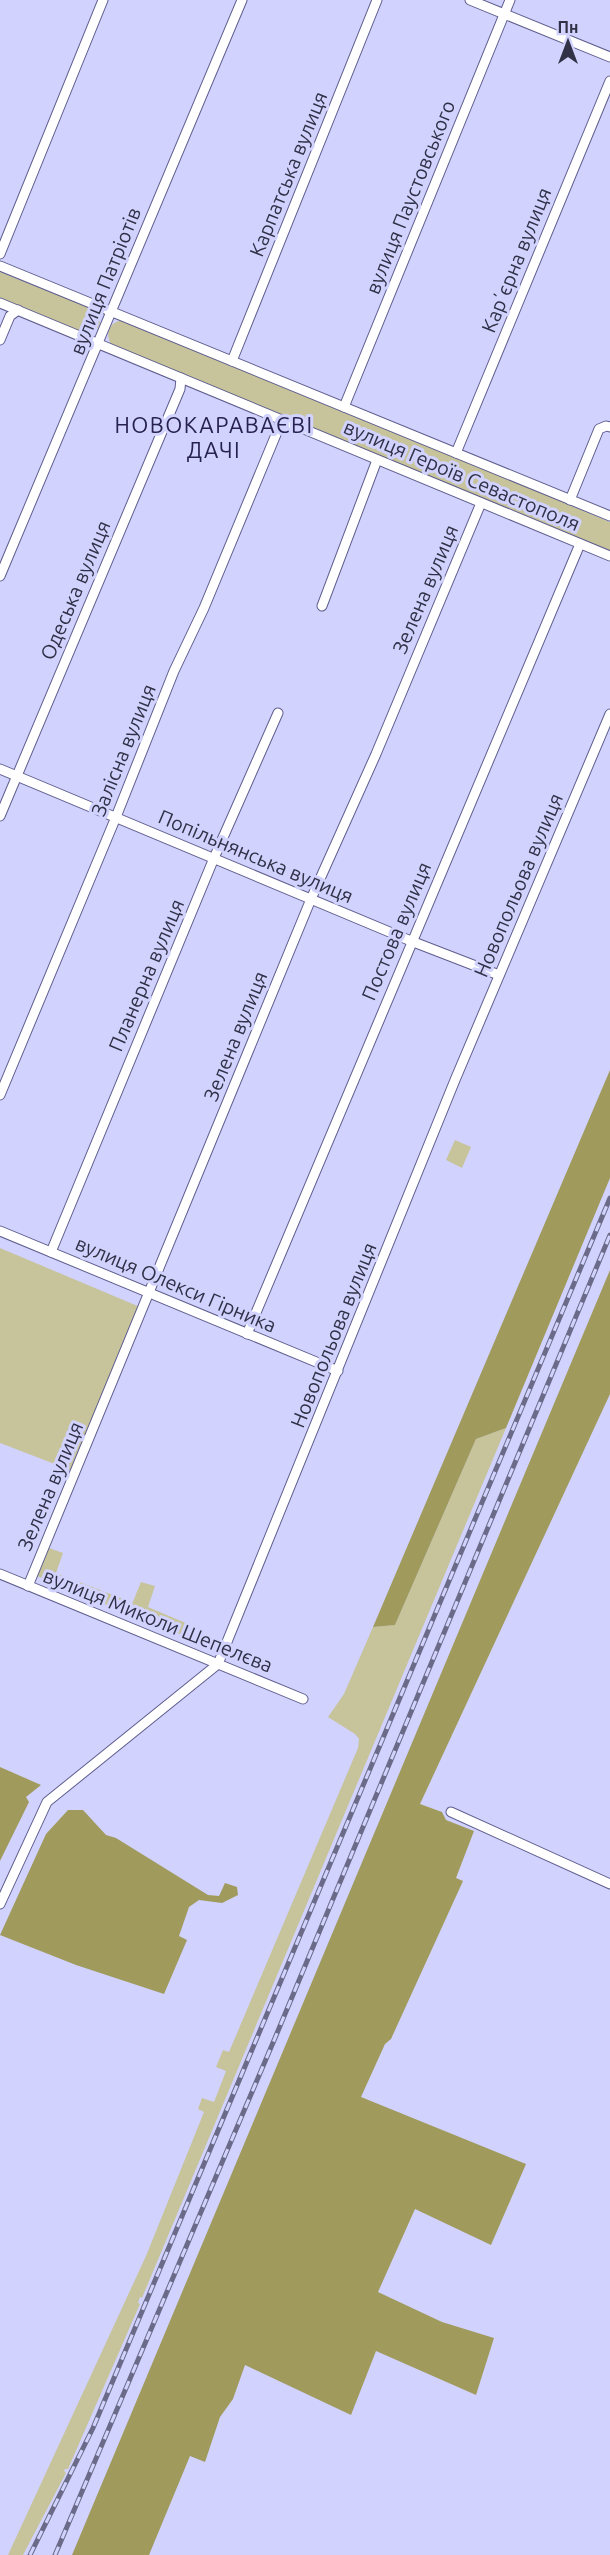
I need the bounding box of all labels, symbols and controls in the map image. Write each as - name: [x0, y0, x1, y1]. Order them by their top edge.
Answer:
- north arrow: [538, 12, 598, 72]
- text: Пн: [558, 18, 578, 36]
- street label: Карпатська вулиця: [244, 88, 332, 260]
- street label: вулиця Паустовського: [361, 97, 459, 297]
- street label: Карʼєрна вулиця: [476, 184, 556, 336]
- street label: вулиця Патріотів: [65, 204, 145, 358]
- district label: НОВОКАРАВАЄВІ ДАЧІ: [114, 412, 314, 462]
- street label: вулиця Героїв Севастополя: [341, 415, 583, 535]
- street label: Одеська вулиця: [35, 517, 115, 663]
- street label: Зелена вулиця: [387, 521, 463, 657]
- street label: Залісна вулиця: [86, 681, 160, 819]
- street label: Новопольова вулиця: [469, 790, 567, 980]
- street label: Попільнянська вулиця: [155, 805, 357, 907]
- street label: Постова вулиця: [357, 858, 435, 1004]
- street label: Планерна вулиця: [104, 895, 188, 1055]
- street label: Зелена вулиця: [199, 968, 271, 1104]
- street label: вулиця Олекси Гірника: [72, 1231, 280, 1337]
- street label: Новопольова вулиця: [285, 1239, 381, 1431]
- street label: Зелена вулиця: [12, 1418, 88, 1554]
- street label: вулиця Миколи Шепелєва: [40, 1563, 276, 1677]

